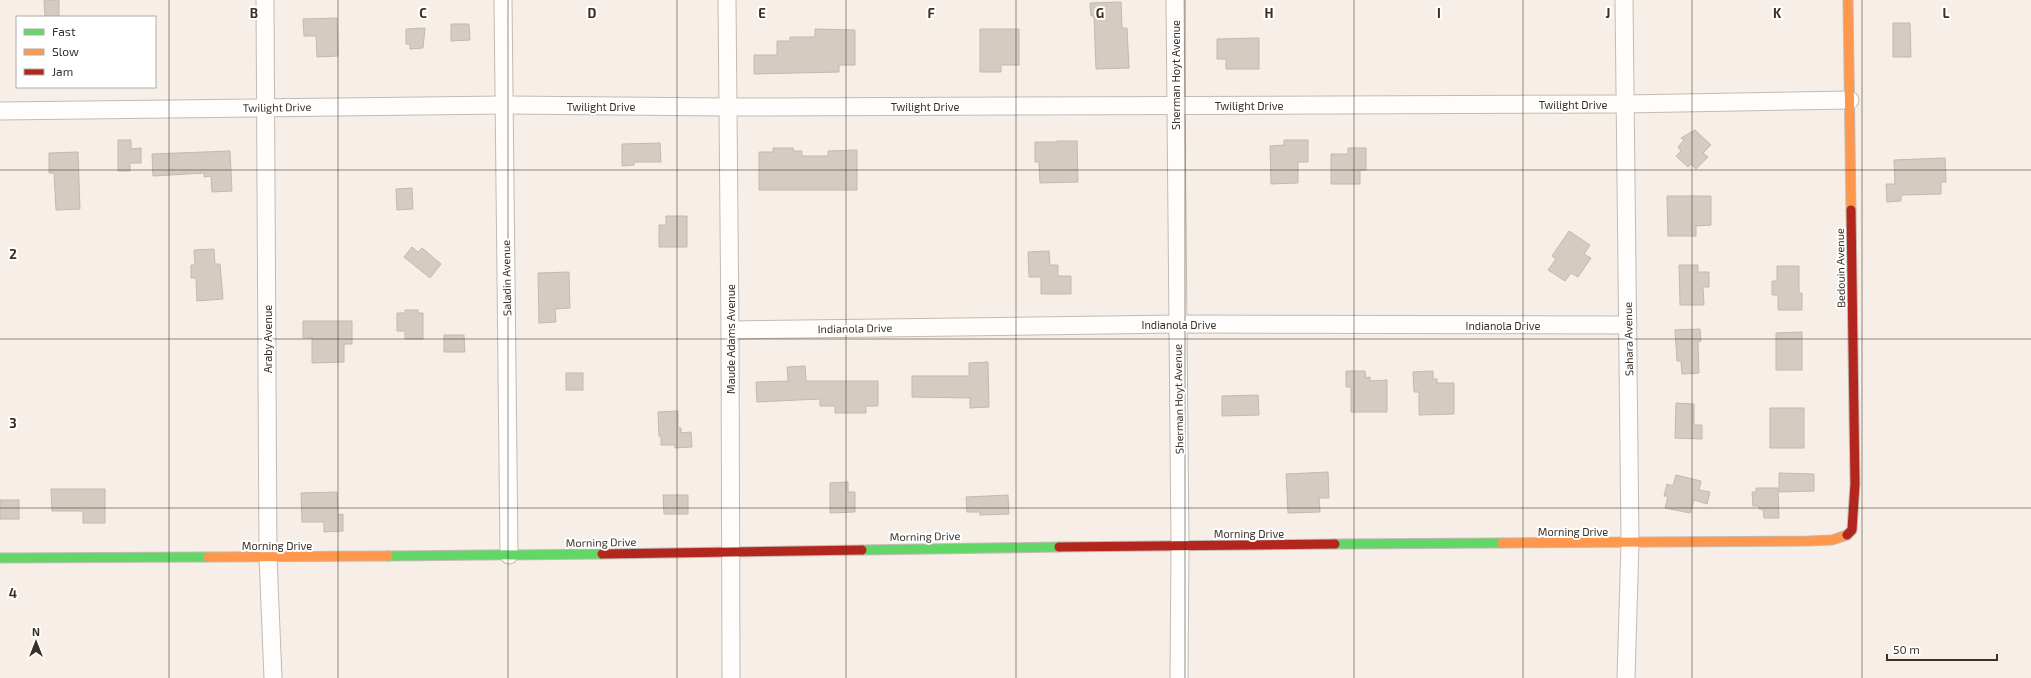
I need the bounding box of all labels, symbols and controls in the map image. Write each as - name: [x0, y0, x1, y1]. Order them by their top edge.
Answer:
- text: B: [250, 5, 258, 21]
- text: C: [419, 5, 427, 21]
- text: D: [588, 5, 597, 21]
- text: E: [758, 5, 766, 21]
- text: F: [927, 5, 935, 21]
- text: G: [1096, 5, 1104, 21]
- text: H: [1265, 5, 1274, 21]
- text: I: [1437, 5, 1441, 21]
- text: J: [1606, 5, 1610, 21]
- text: K: [1773, 5, 1782, 21]
- text: L: [1943, 5, 1950, 21]
- legend: [16, 16, 156, 88]
- street label: Sherman Hoyt Avenue: [1169, 20, 1182, 130]
- text: Fast: [52, 24, 76, 38]
- text: Slow: [52, 44, 79, 58]
- text: Jam: [52, 64, 73, 78]
- street label: Twilight Drive: [1539, 98, 1607, 111]
- street label: Twilight Drive: [1215, 99, 1283, 112]
- street label: Twilight Drive: [243, 100, 312, 114]
- street label: Twilight Drive: [567, 100, 635, 113]
- street label: Twilight Drive: [891, 100, 959, 113]
- street label: Bedouin Avenue: [1833, 228, 1847, 308]
- street label: Saladin Avenue: [499, 240, 513, 316]
- text: 2: [9, 246, 17, 262]
- street label: Maude Adams Avenue: [724, 284, 737, 394]
- street label: Sahara Avenue: [1621, 302, 1635, 376]
- street label: Araby Avenue: [261, 305, 274, 373]
- street label: Indianola Drive: [1142, 318, 1217, 331]
- street label: Indianola Drive: [1466, 319, 1541, 332]
- street label: Indianola Drive: [817, 321, 893, 335]
- street label: Sherman Hoyt Avenue: [1171, 344, 1185, 454]
- text: 3: [9, 415, 17, 431]
- street label: Morning Drive: [1538, 525, 1608, 538]
- street label: Morning Drive: [1214, 527, 1284, 540]
- street label: Morning Drive: [890, 529, 960, 543]
- street label: Morning Drive: [566, 535, 636, 549]
- street label: Morning Drive: [242, 539, 312, 552]
- text: 4: [9, 585, 17, 601]
- north arrow: [16, 622, 56, 662]
- text: N: [32, 625, 40, 638]
- scale bar: [1887, 636, 1997, 662]
- text: 50 m: [1893, 642, 1920, 656]

